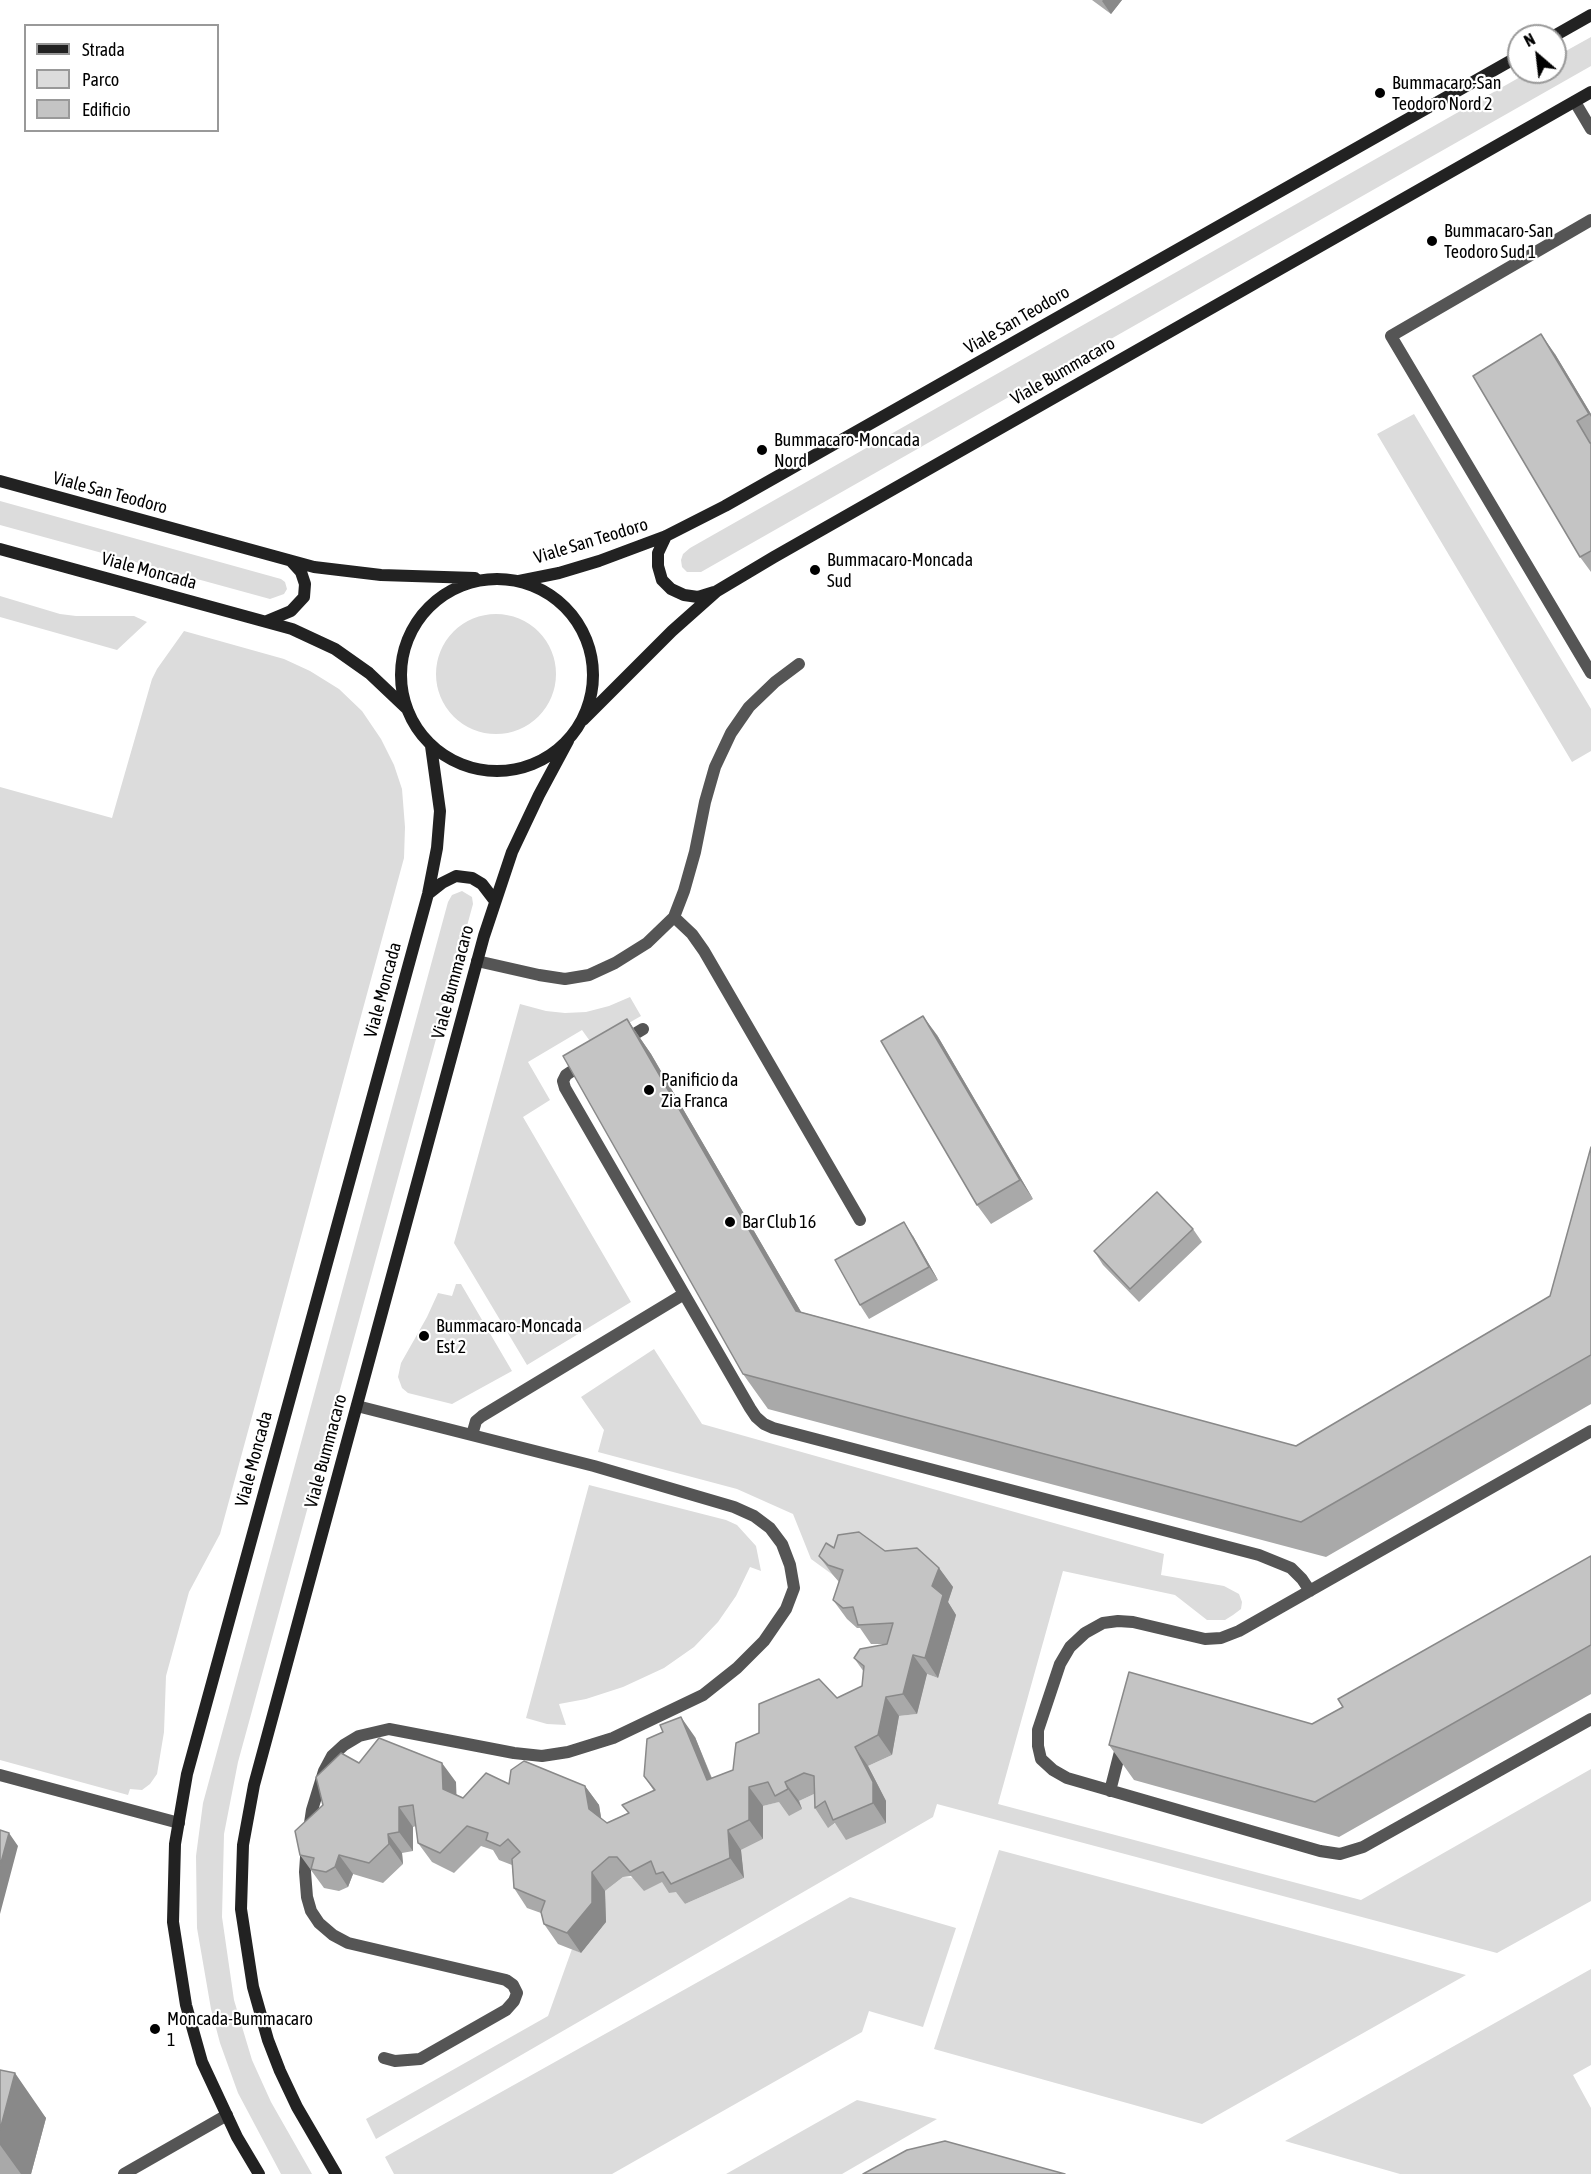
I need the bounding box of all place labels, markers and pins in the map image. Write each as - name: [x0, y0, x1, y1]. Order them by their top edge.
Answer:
- place label: Bummacaro-San Teodoro Nord 2: [1392, 72, 1501, 115]
- marker: Bummacaro-San Teodoro Nord 2: [1373, 86, 1387, 100]
- place label: Bummacaro-San Teodoro Sud 1: [1444, 220, 1553, 262]
- marker: Bummacaro-San Teodoro Sud 1: [1425, 234, 1439, 248]
- place label: Bummacaro-Moncada Nord: [774, 429, 920, 472]
- marker: Bummacaro-Moncada Nord: [755, 443, 769, 457]
- place label: Bummacaro-Moncada Sud: [827, 549, 973, 592]
- marker: Bummacaro-Moncada Sud: [808, 563, 822, 577]
- place label: Panificio da Zia Franca: [661, 1069, 738, 1112]
- marker: Panificio da Zia Franca: [642, 1083, 656, 1097]
- place label: Bar Club 16: [742, 1211, 816, 1233]
- marker: Bar Club 16: [723, 1215, 737, 1229]
- place label: Bummacaro-Moncada Est 2: [436, 1315, 582, 1358]
- marker: Bummacaro-Moncada Est 2: [417, 1329, 431, 1343]
- place label: Moncada-Bummacaro 1: [167, 2008, 313, 2050]
- marker: Moncada-Bummacaro 1: [148, 2022, 162, 2036]

